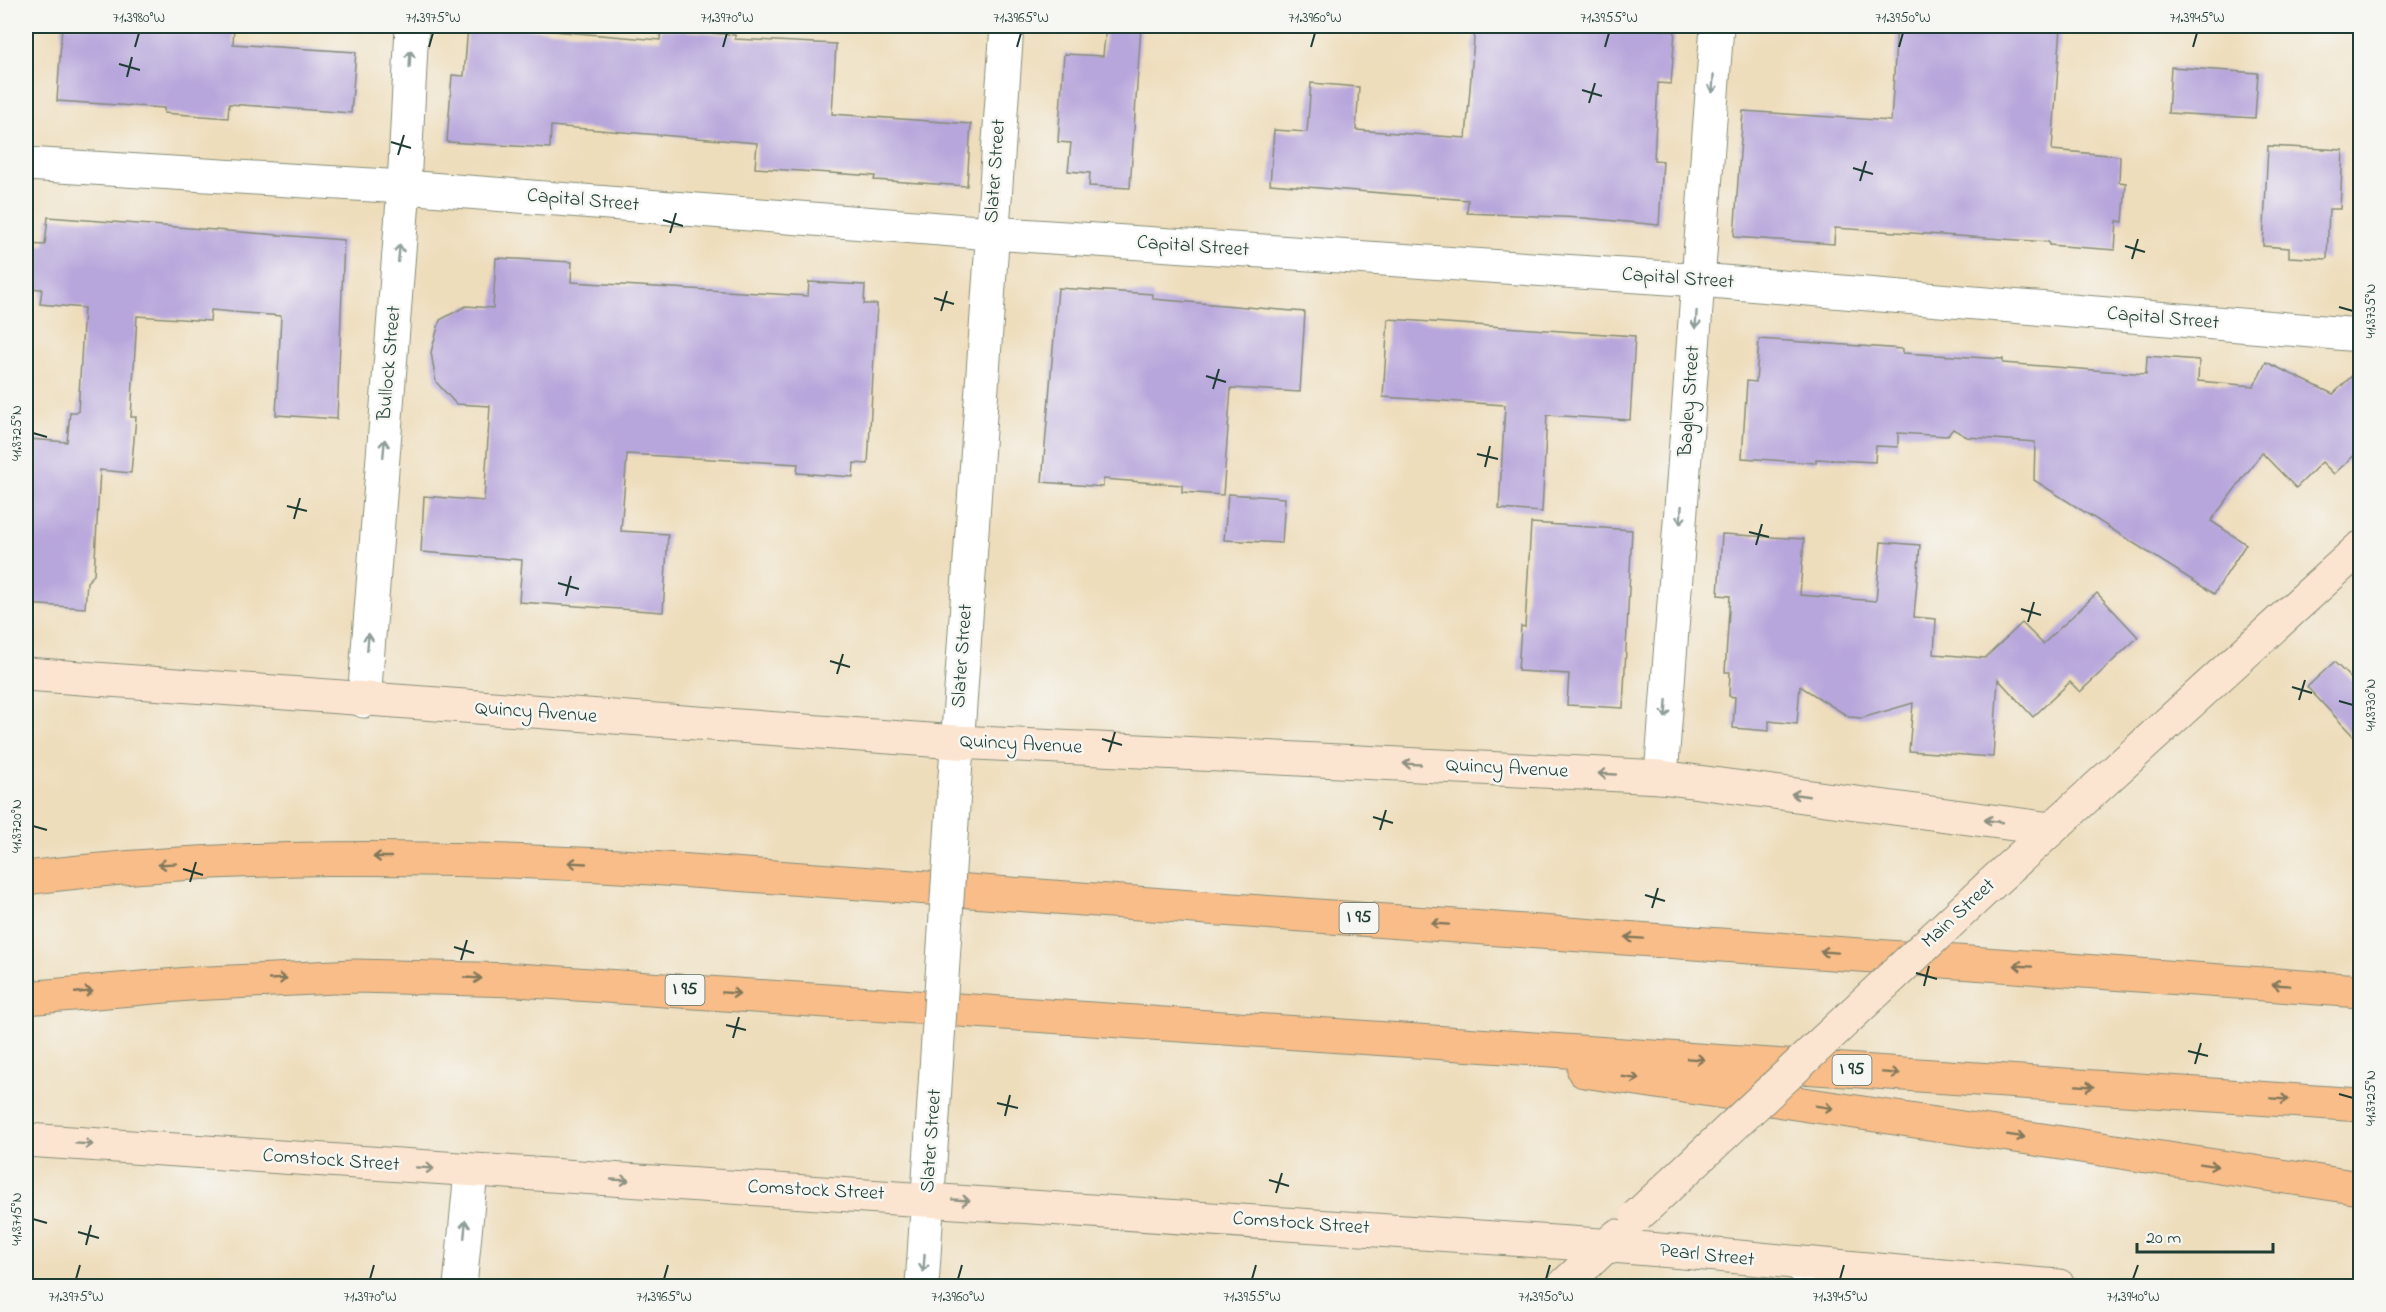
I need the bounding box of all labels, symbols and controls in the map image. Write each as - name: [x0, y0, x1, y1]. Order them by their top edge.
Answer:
- text: 71.3980°W: [113, 7, 165, 29]
- text: 71.3975°W: [405, 7, 461, 29]
- text: 71.3970°W: [700, 7, 754, 29]
- text: 71.3965°W: [993, 7, 1049, 29]
- text: 71.3960°W: [1288, 7, 1342, 29]
- text: 71.3955°W: [1580, 7, 1638, 29]
- text: 71.3950°W: [1875, 7, 1931, 29]
- text: 71.3945°W: [2169, 7, 2225, 29]
- one-way arrow: [405, 49, 416, 69]
- one-way arrow: [1707, 73, 1718, 93]
- street label: Slater Street: [978, 118, 1014, 224]
- street label: Capital Street: [526, 182, 641, 220]
- street label: Capital Street: [1136, 229, 1250, 265]
- one-way arrow: [394, 244, 405, 264]
- street label: Capital Street: [1621, 261, 1735, 297]
- text: 41.8735°N: [2360, 284, 2382, 338]
- street label: Capital Street: [2106, 300, 2221, 338]
- street label: Bullock Street: [370, 304, 409, 423]
- one-way arrow: [1690, 310, 1701, 330]
- street label: Bagley Street: [1672, 344, 1709, 459]
- text: 41.8725°N: [6, 405, 28, 461]
- one-way arrow: [378, 438, 389, 458]
- one-way arrow: [1675, 504, 1686, 524]
- street label: Slater Street: [945, 603, 981, 709]
- one-way arrow: [363, 633, 374, 653]
- text: 41.8730°N: [2360, 679, 2382, 731]
- street label: Quincy Avenue: [474, 694, 598, 732]
- one-way arrow: [1660, 699, 1671, 719]
- street label: Quincy Avenue: [959, 727, 1083, 763]
- street label: Quincy Avenue: [1445, 751, 1569, 787]
- one-way arrow: [1402, 759, 1422, 770]
- one-way arrow: [1597, 769, 1617, 780]
- one-way arrow: [1791, 790, 1811, 801]
- text: 41.8720°N: [6, 799, 28, 853]
- one-way arrow: [1984, 816, 2004, 827]
- one-way arrow: [373, 851, 393, 863]
- one-way arrow: [568, 858, 588, 869]
- one-way arrow: [157, 859, 177, 870]
- street label: Main Street: [1916, 872, 2003, 956]
- road number: I 95: [1340, 903, 1378, 933]
- one-way arrow: [1430, 918, 1450, 929]
- one-way arrow: [1625, 932, 1645, 943]
- one-way arrow: [1819, 946, 1839, 957]
- one-way arrow: [2014, 960, 2034, 971]
- one-way arrow: [463, 972, 483, 983]
- one-way arrow: [268, 973, 288, 984]
- road number: I 95: [666, 975, 704, 1005]
- one-way arrow: [2272, 979, 2292, 990]
- one-way arrow: [73, 986, 93, 997]
- one-way arrow: [720, 988, 740, 999]
- one-way arrow: [1686, 1054, 1706, 1065]
- road number: I 95: [1832, 1055, 1872, 1085]
- one-way arrow: [1880, 1067, 1900, 1078]
- text: 41.8725°N: [2360, 1070, 2382, 1126]
- one-way arrow: [1620, 1073, 1640, 1084]
- one-way arrow: [2075, 1081, 2095, 1092]
- street label: Slater Street: [914, 1088, 950, 1194]
- one-way arrow: [2269, 1094, 2289, 1105]
- one-way arrow: [1813, 1102, 1833, 1113]
- one-way arrow: [2006, 1131, 2026, 1142]
- one-way arrow: [73, 1139, 93, 1150]
- street label: Comstock Street: [262, 1142, 401, 1180]
- one-way arrow: [2199, 1159, 2219, 1170]
- one-way arrow: [415, 1163, 435, 1174]
- street label: Comstock Street: [747, 1173, 886, 1209]
- one-way arrow: [609, 1174, 629, 1185]
- text: 41.8715°N: [6, 1192, 28, 1246]
- one-way arrow: [951, 1195, 971, 1206]
- street label: Comstock Street: [1232, 1205, 1371, 1243]
- scale bar: [2137, 1216, 2274, 1254]
- one-way arrow: [460, 1219, 471, 1239]
- text: 20 m: [2146, 1226, 2181, 1252]
- street label: Pearl Street: [1658, 1237, 1756, 1275]
- one-way arrow: [918, 1252, 929, 1272]
- text: 71.3975°W: [48, 1286, 104, 1308]
- text: 71.3970°W: [343, 1286, 397, 1308]
- text: 71.3965°W: [636, 1286, 692, 1308]
- text: 71.3960°W: [931, 1286, 985, 1308]
- text: 71.3955°W: [1223, 1286, 1281, 1308]
- text: 71.3950°W: [1518, 1286, 1574, 1308]
- text: 71.3945°W: [1812, 1286, 1868, 1308]
- text: 71.3940°W: [2106, 1286, 2160, 1308]

